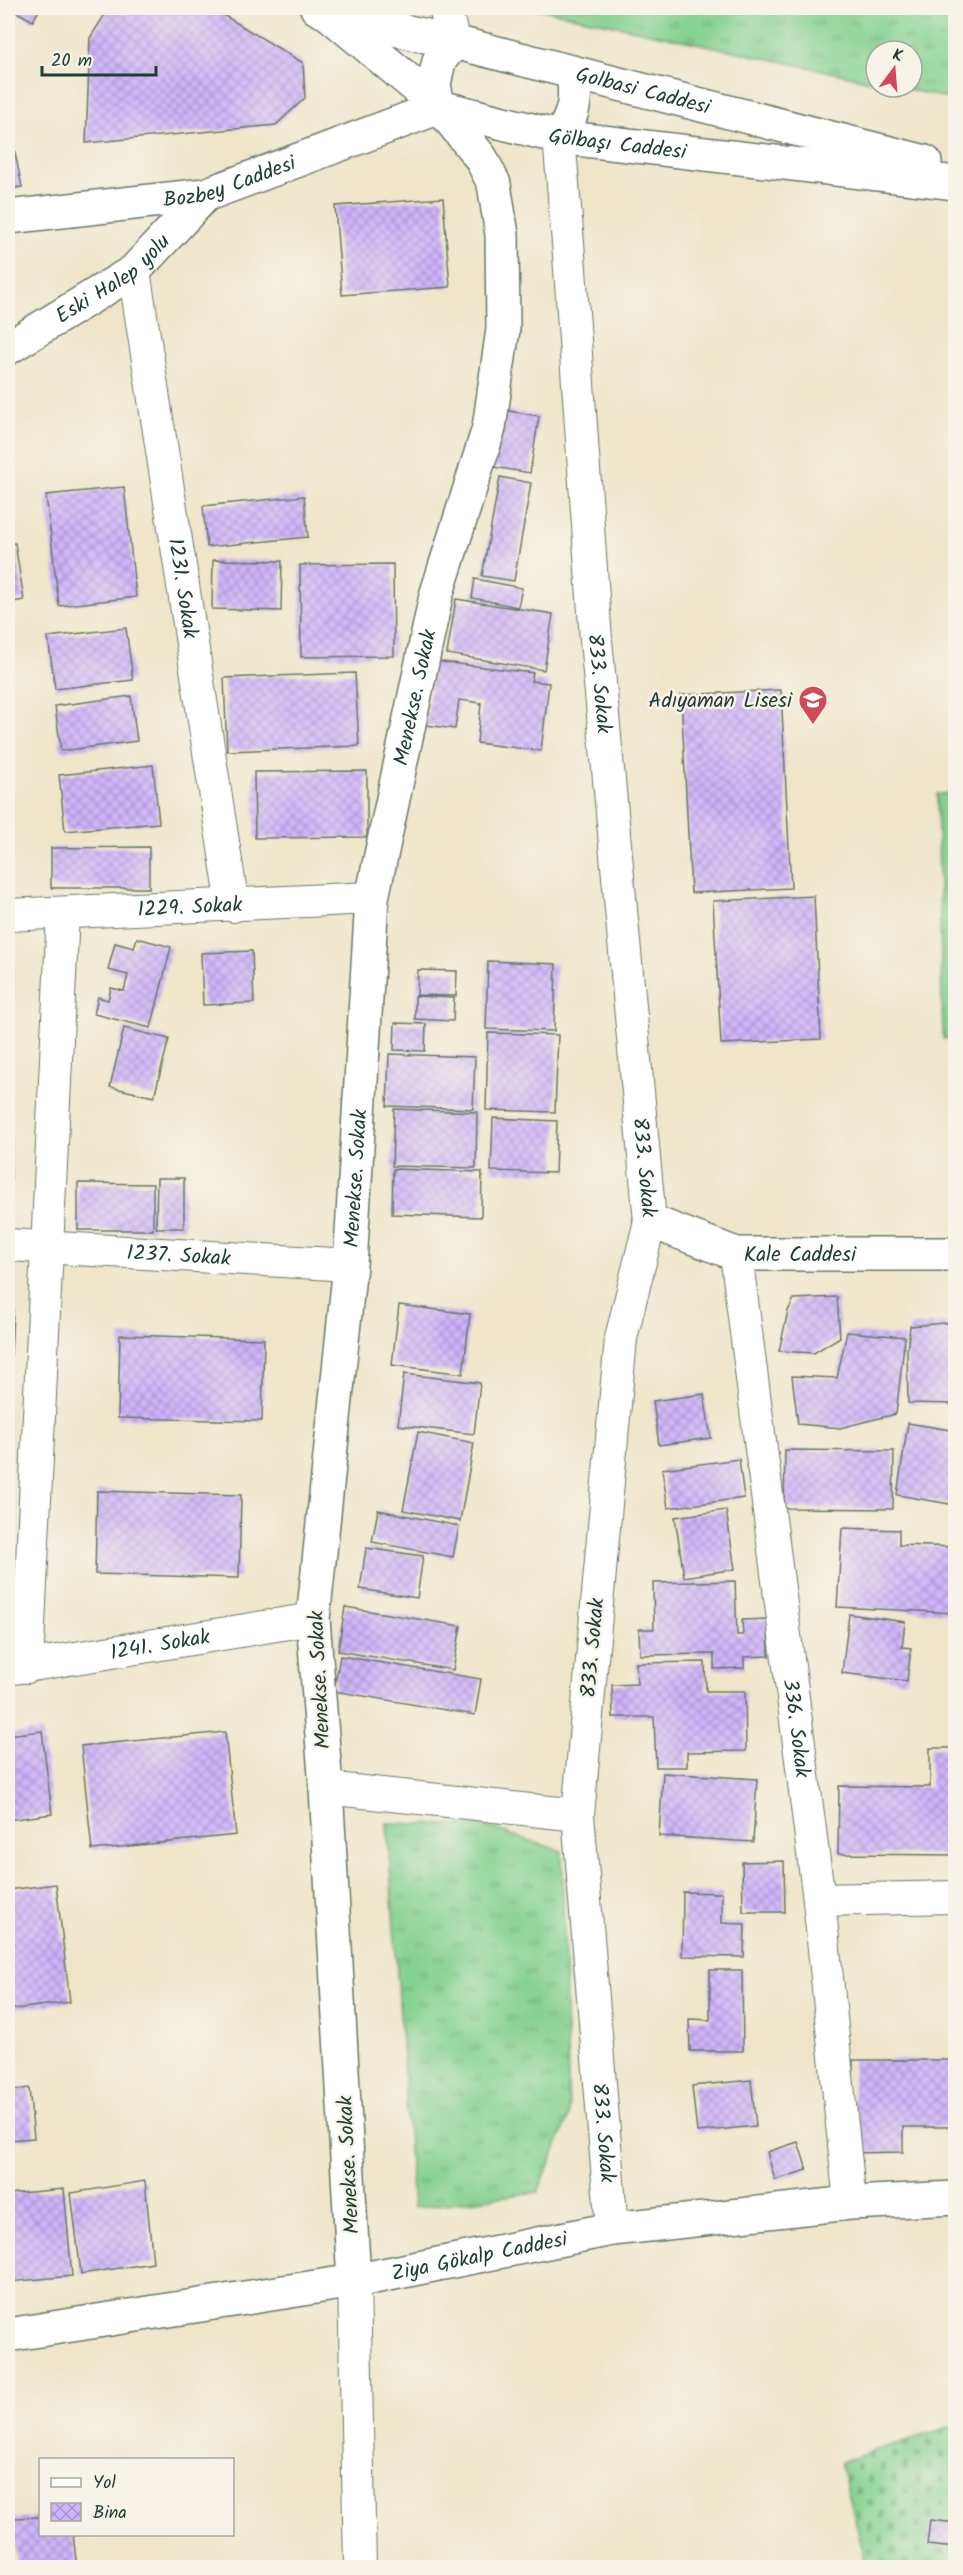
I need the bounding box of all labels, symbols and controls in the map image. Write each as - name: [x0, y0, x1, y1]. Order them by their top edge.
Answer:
- scale bar: [42, 39, 156, 77]
- north arrow: [864, 39, 924, 99]
- text: K: [890, 43, 906, 69]
- text: 20 m: [51, 47, 92, 76]
- street label: Golbasi Caddesi: [572, 59, 715, 125]
- street label: Gölbaşı Caddesi: [545, 120, 689, 170]
- street label: Bozbey Caddesi: [161, 147, 302, 218]
- street label: Eski Halep yolu: [50, 227, 179, 333]
- street label: 1231. Sokak: [158, 536, 206, 641]
- street label: Menekse. Sokak: [385, 626, 447, 769]
- street label: 833. Sokak: [578, 632, 620, 735]
- school or university icon: Adıyaman Lisesi: [797, 684, 829, 726]
- place label: Adıyaman Lisesi: [649, 685, 793, 718]
- street label: 1229. Sokak: [137, 889, 243, 927]
- street label: Menekse. Sokak: [336, 1108, 377, 1249]
- street label: 833. Sokak: [622, 1116, 665, 1219]
- street label: 1237. Sokak: [126, 1237, 232, 1276]
- street label: Kale Caddesi: [744, 1239, 857, 1272]
- street label: 833. Sokak: [573, 1597, 614, 1699]
- street label: Menekse. Sokak: [300, 1610, 341, 1750]
- street label: 1241. Sokak: [108, 1621, 213, 1670]
- street label: 336. Sokak: [773, 1677, 818, 1780]
- street label: 833. Sokak: [582, 2081, 623, 2184]
- street label: Menekse. Sokak: [329, 2095, 370, 2235]
- street label: Ziya Gökalp Caddesi: [389, 2223, 571, 2291]
- legend: [39, 2458, 234, 2536]
- text: Yol: [93, 2469, 117, 2498]
- text: Bina: [93, 2499, 127, 2528]

